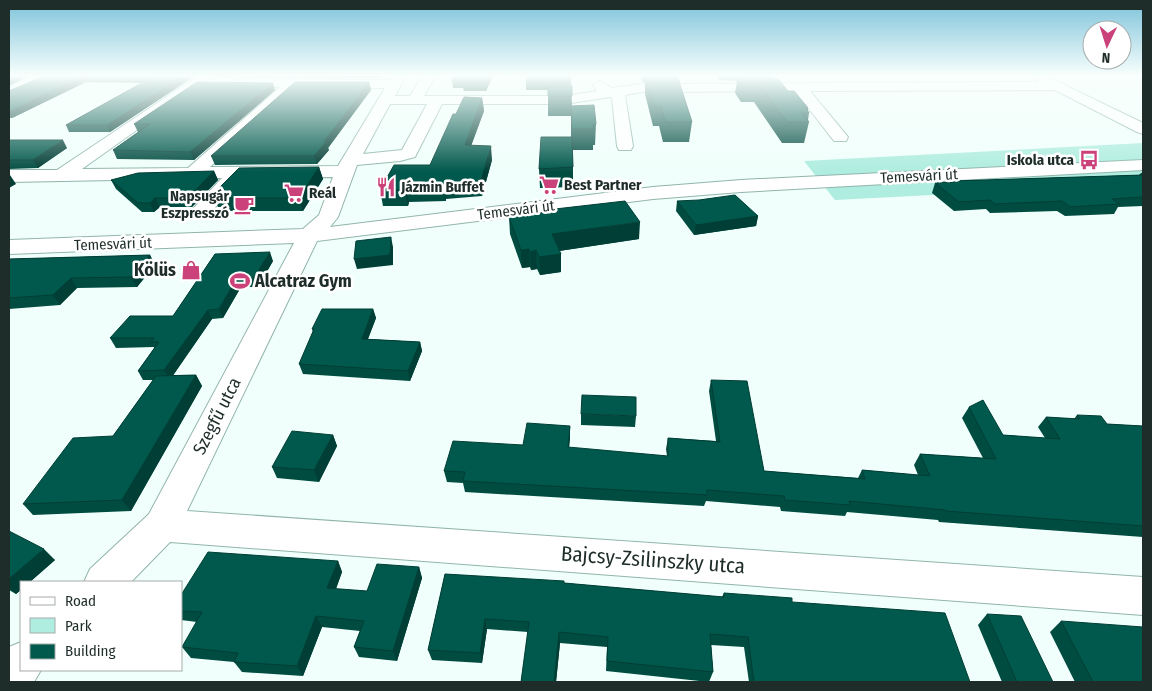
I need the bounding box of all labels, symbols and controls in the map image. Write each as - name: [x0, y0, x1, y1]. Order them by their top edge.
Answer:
- north arrow: [1082, 20, 1132, 70]
- text: N: [1101, 49, 1111, 66]
- bus stop icon: Iskola utca: [1078, 149, 1100, 171]
- place label: Iskola utca: [1007, 151, 1075, 169]
- street label: Temesvári út: [880, 165, 958, 187]
- supermarket icon: Best Partner: [538, 174, 560, 196]
- restaurant icon: Jázmin Buffet: [375, 176, 397, 198]
- place label: Best Partner: [564, 176, 642, 194]
- place label: Jázmin Buffet: [400, 178, 485, 196]
- supermarket icon: Reál: [283, 182, 305, 204]
- place label: Reál: [309, 184, 337, 202]
- place label: Napsugár Eszpresszó: [161, 187, 230, 222]
- cafe icon: Napsugár Eszpresszó: [233, 194, 255, 216]
- street label: Temesvári út: [476, 196, 556, 224]
- street label: Temesvári út: [74, 234, 152, 254]
- place label: Kölüs: [134, 259, 176, 281]
- shop icon: Kölüs: [180, 259, 202, 281]
- sports icon: Alcatraz Gym: [229, 270, 251, 292]
- place label: Alcatraz Gym: [254, 270, 352, 292]
- street label: Szegfű utca: [188, 374, 246, 458]
- street label: Bajcsy-Zsilinszky utca: [560, 541, 746, 579]
- legend: [20, 581, 182, 671]
- text: Road: [65, 592, 96, 610]
- text: Park: [65, 617, 92, 635]
- text: Building: [65, 642, 116, 660]

